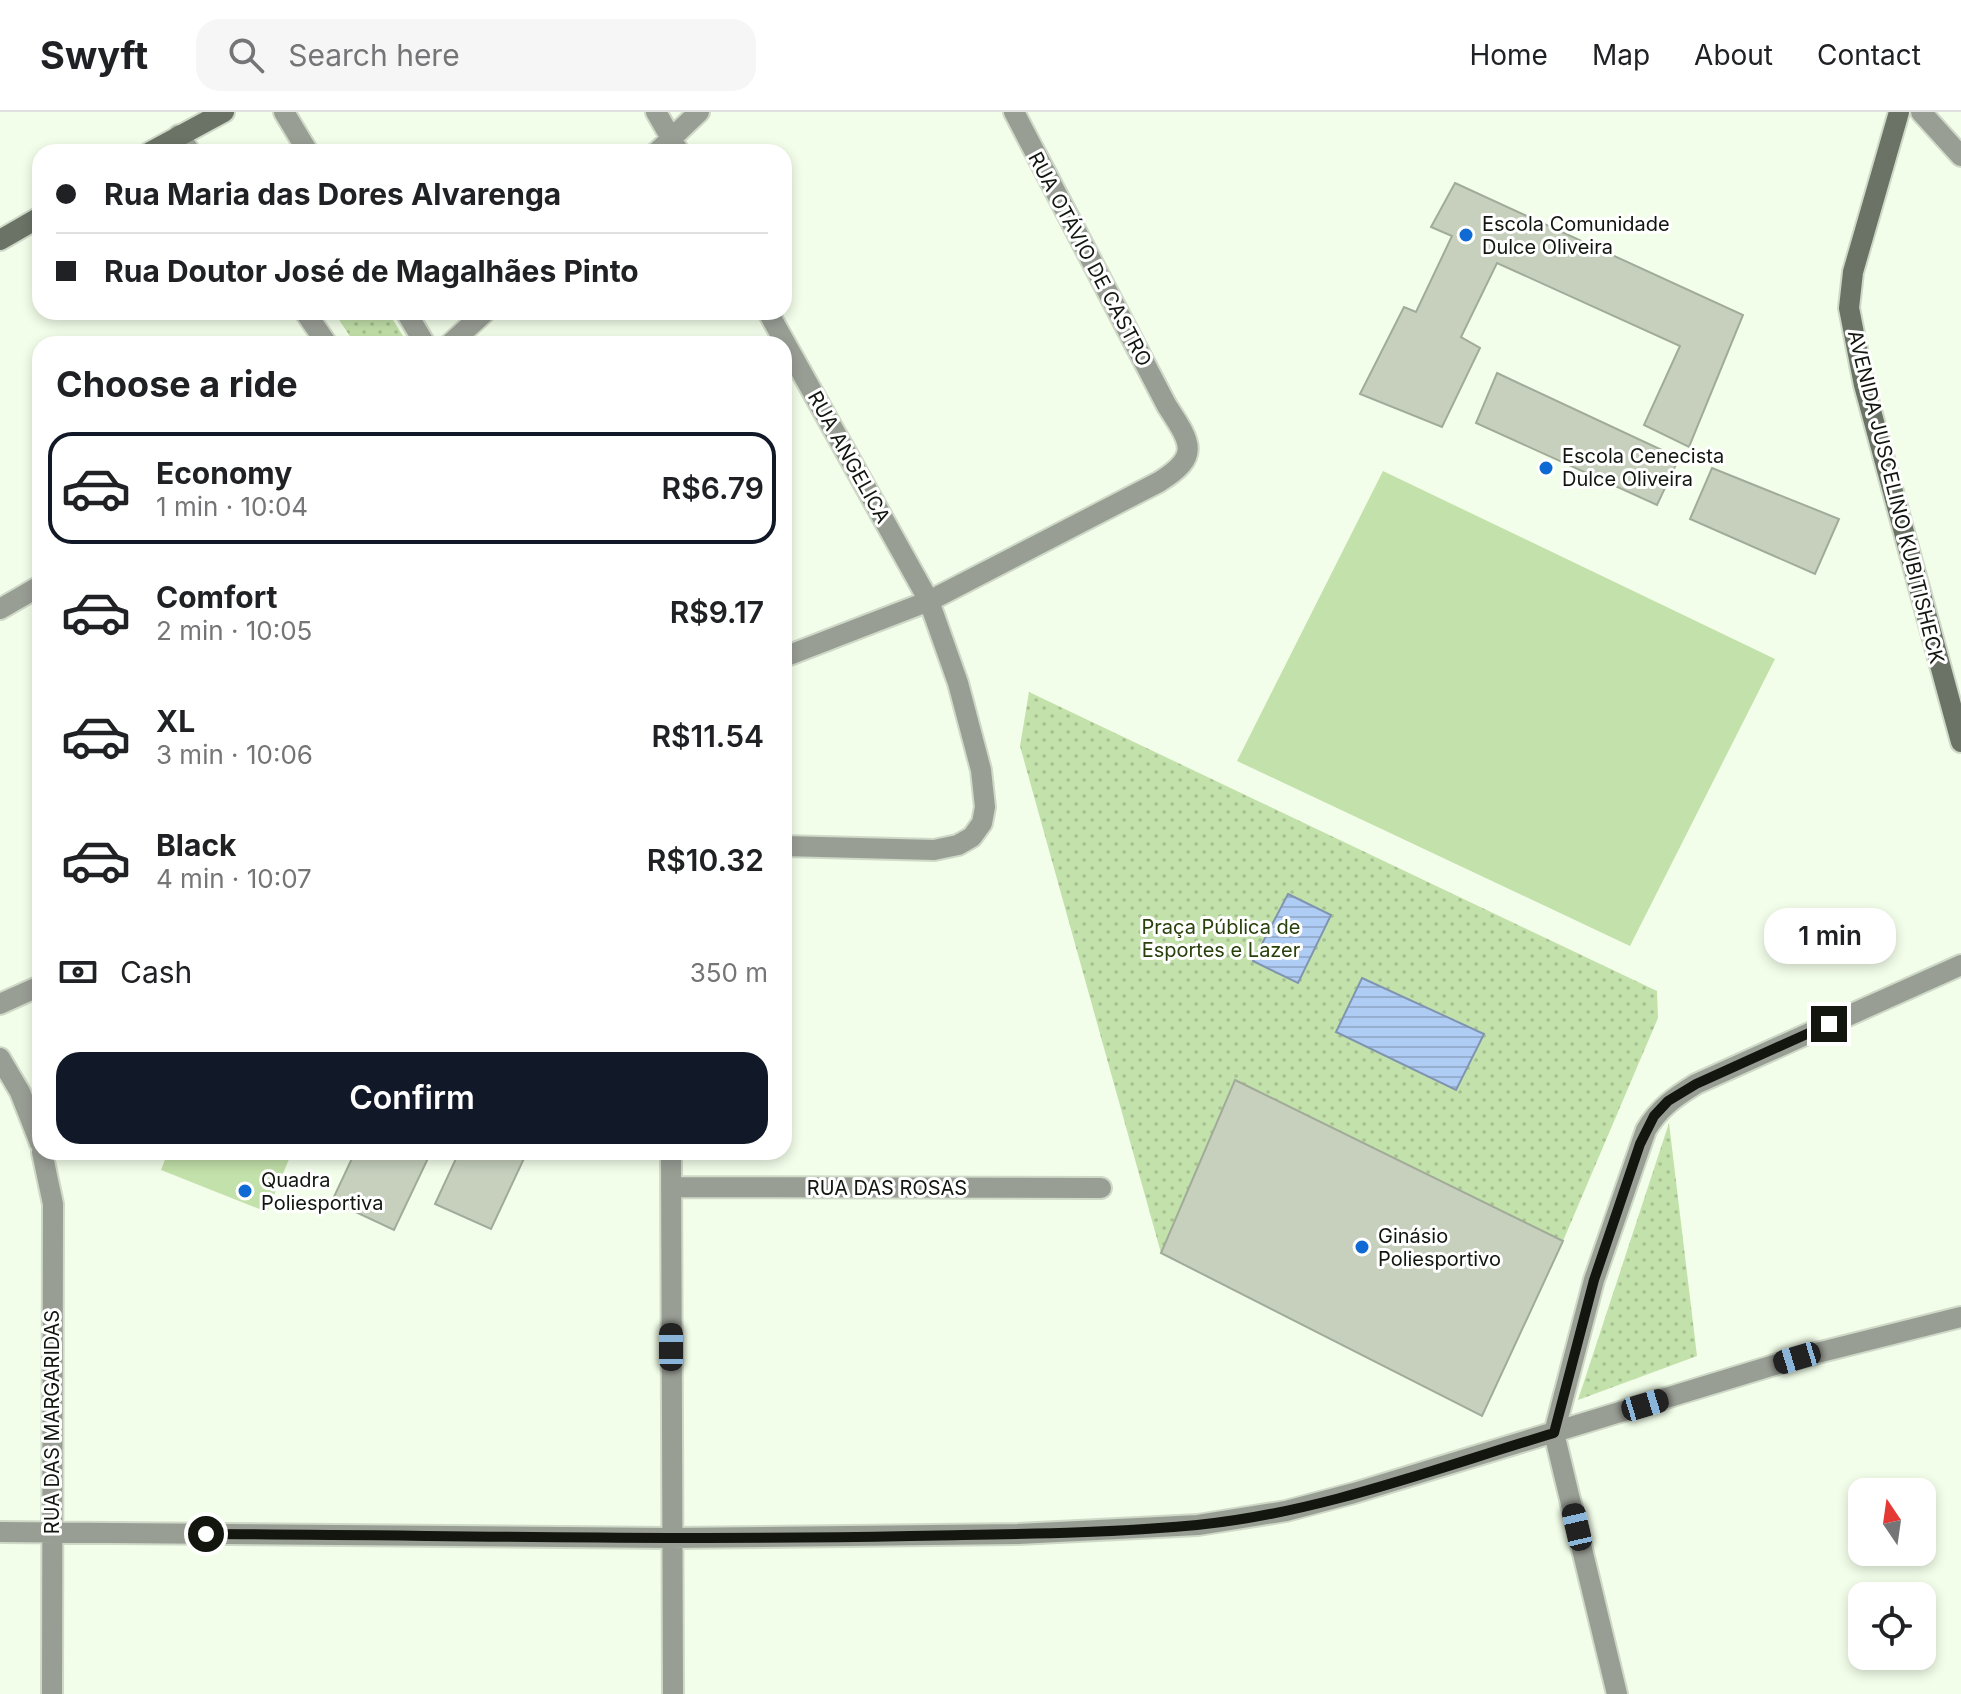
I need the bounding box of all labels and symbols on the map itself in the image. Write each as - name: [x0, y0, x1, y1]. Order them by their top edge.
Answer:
- street label: RUA OTÁVIO DE CASTRO: [1023, 147, 1158, 370]
- place label: Escola Comunidade Dulce Oliveira: [1482, 212, 1670, 259]
- marker: Escola Comunidade Dulce Oliveira: [1457, 226, 1475, 244]
- street label: AVENIDA JUSCELINO KUBITISHECK: [1843, 328, 1949, 666]
- street label: RUA ANGELICA: [803, 387, 895, 527]
- place label: Escola Cenecista Dulce Oliveira: [1562, 444, 1724, 491]
- marker: Escola Cenecista Dulce Oliveira: [1537, 459, 1555, 477]
- callout: 1 min: [1763, 908, 1895, 964]
- park label: Praça Pública de Esportes e Lazer: [1142, 915, 1301, 962]
- route end: [1811, 1006, 1847, 1042]
- place label: Quadra Poliesportiva: [261, 1168, 383, 1215]
- street label: RUA DAS ROSAS: [807, 1176, 967, 1200]
- marker: Quadra Poliesportiva: [236, 1182, 254, 1200]
- place label: Ginásio Poliesportivo: [1378, 1224, 1501, 1271]
- marker: Ginásio Poliesportivo: [1353, 1238, 1371, 1256]
- street label: RUA DAS MARGARIDAS: [40, 1310, 64, 1534]
- car: [659, 1323, 683, 1371]
- car: [1771, 1340, 1823, 1376]
- car: [1619, 1387, 1671, 1423]
- north arrow: [1848, 1478, 1936, 1566]
- car: [1560, 1501, 1594, 1553]
- route start: [188, 1516, 224, 1552]

